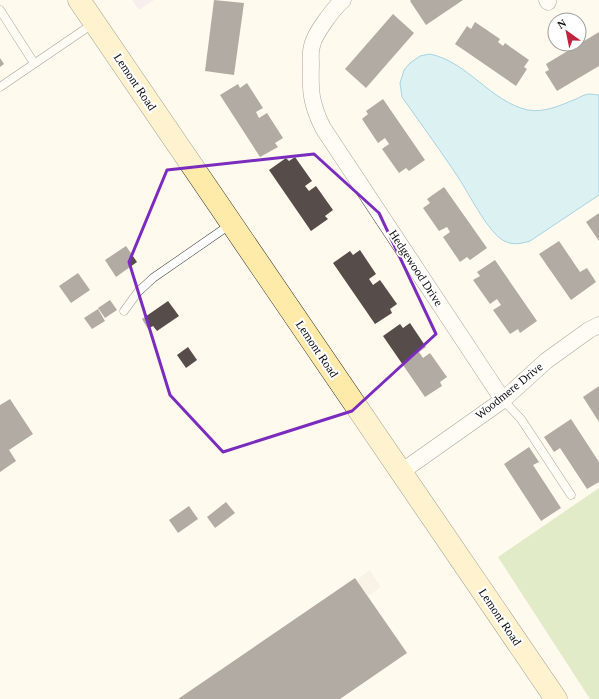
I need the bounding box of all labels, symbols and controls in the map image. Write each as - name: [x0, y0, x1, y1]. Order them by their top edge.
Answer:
- north arrow: [547, 12, 587, 52]
- text: N: [555, 16, 568, 31]
- street label: Lemont Road: [111, 51, 159, 113]
- street label: Hedgewood Drive: [386, 227, 446, 309]
- street label: Lemont Road: [293, 318, 341, 380]
- street label: Woodmere Drive: [472, 360, 546, 422]
- street label: Lemont Road: [476, 586, 524, 648]

